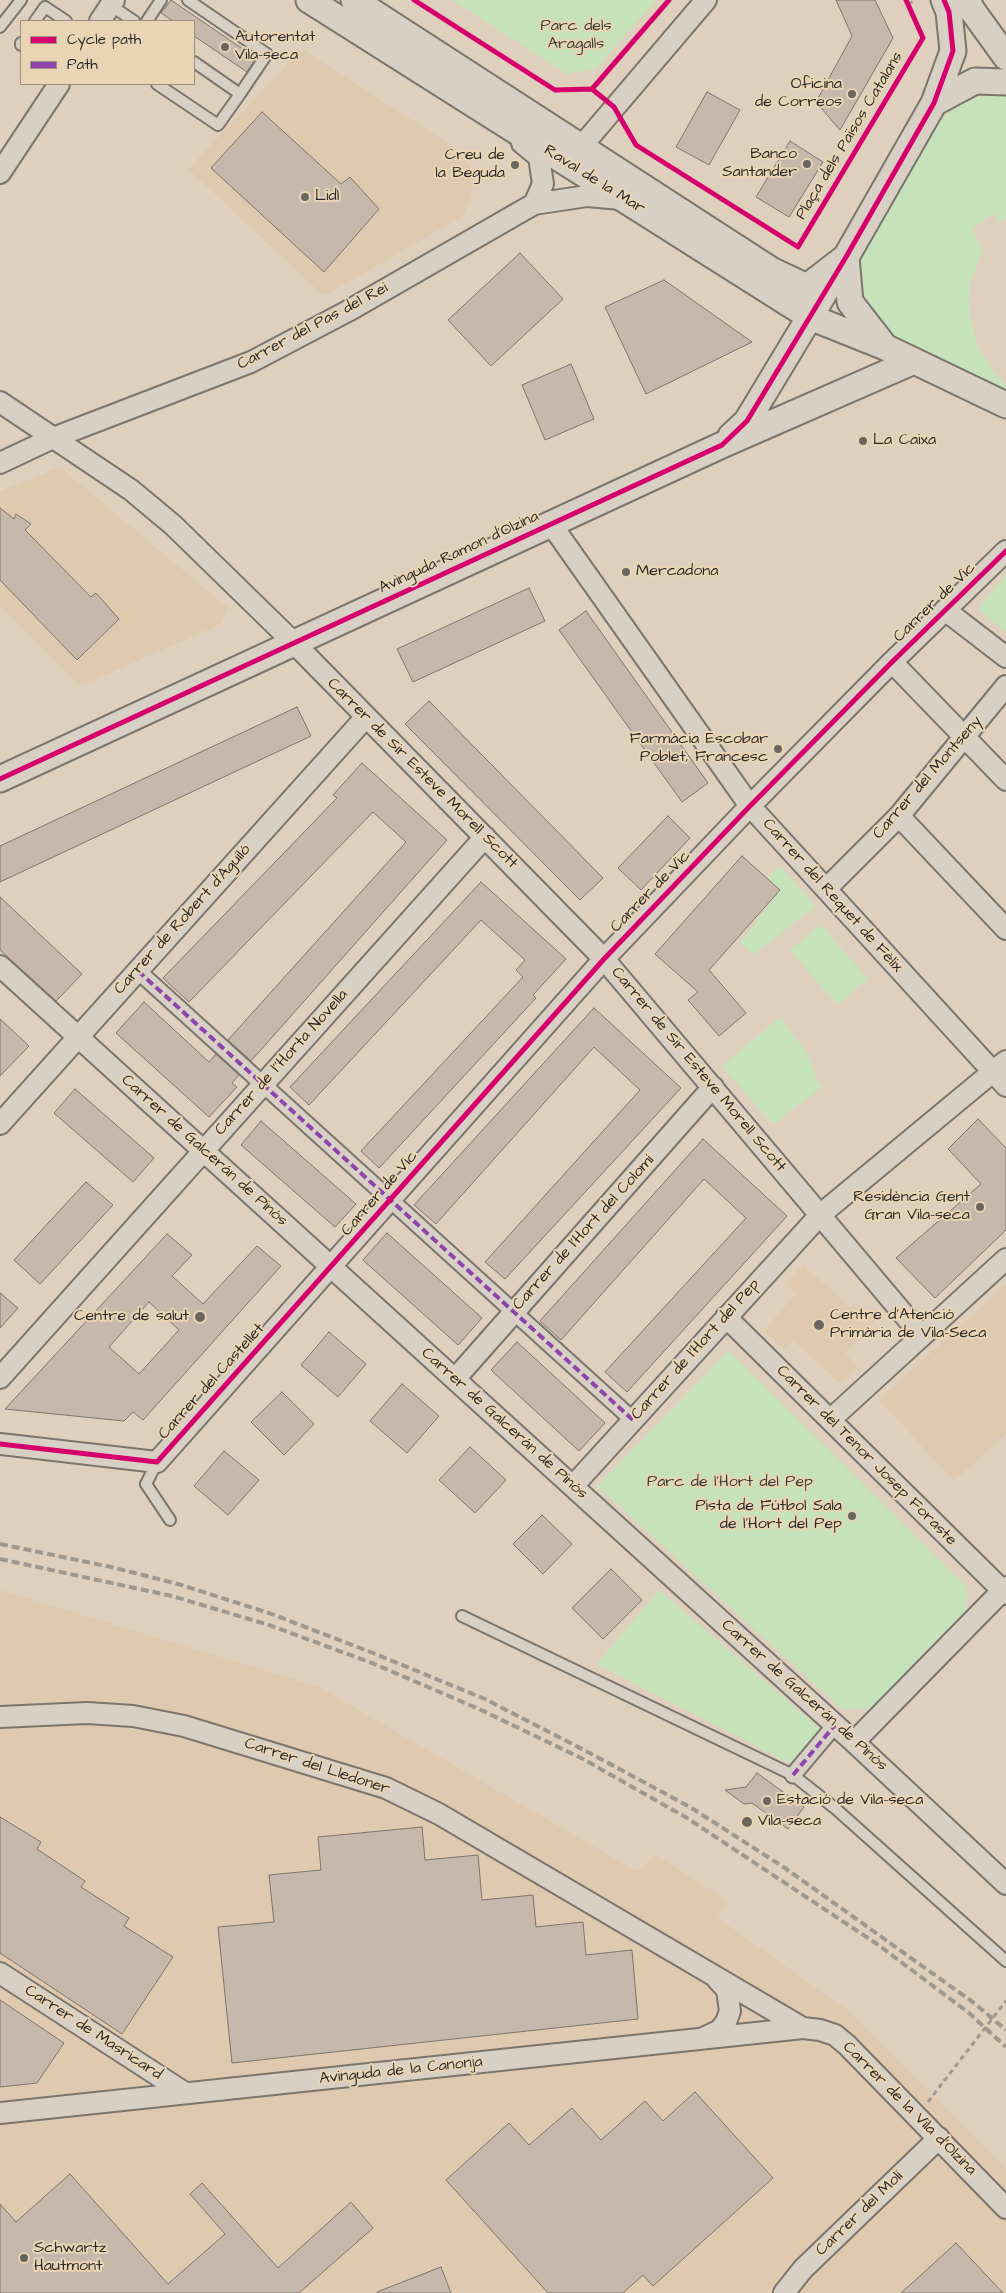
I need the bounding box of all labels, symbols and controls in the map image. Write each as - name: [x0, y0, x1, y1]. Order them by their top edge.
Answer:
- park label: Parc dels Aragalls: [540, 17, 612, 55]
- legend: [20, 20, 195, 85]
- place label: Autorentat Vila-seca: [235, 28, 315, 66]
- text: Cycle path: [67, 29, 141, 50]
- marker: Autorentat Vila-seca: [219, 41, 231, 53]
- street label: Plaça dels Països Catalans: [792, 49, 908, 223]
- text: Path: [67, 54, 98, 75]
- place label: Oficina de Correos: [755, 75, 842, 113]
- marker: Oficina de Correos: [846, 88, 858, 100]
- street label: Raval de la Mar: [540, 141, 648, 219]
- place label: Banco Santander: [722, 145, 797, 183]
- place label: Creu de la Beguda: [435, 146, 505, 184]
- marker: Banco Santander: [801, 158, 813, 170]
- marker: Creu de la Beguda: [509, 159, 521, 171]
- place label: Lidl: [315, 187, 339, 207]
- marker: Lidl: [299, 191, 311, 203]
- street label: Carrer del Pas del Rei: [234, 279, 392, 375]
- place label: La Caixa: [873, 431, 936, 451]
- marker: La Caixa: [857, 435, 869, 447]
- street label: Avinguda Ramon d'Olzina: [376, 508, 542, 598]
- street label: Carrer de Vic: [890, 559, 980, 647]
- place label: Mercadona: [636, 562, 718, 582]
- marker: Mercadona: [620, 566, 632, 578]
- street label: Carrer de Sir Esteve Morell Scott: [323, 675, 521, 873]
- street label: Carrer del Montseny: [869, 712, 987, 844]
- place label: Farmàcia Escobar Poblet, Francesc: [630, 730, 768, 768]
- marker: Farmàcia Escobar Poblet, Francesc: [772, 743, 784, 755]
- street label: Carrer del Requet de Fèlix: [758, 815, 906, 977]
- street label: Carrer de Robert d'Aguiló: [110, 841, 256, 999]
- street label: Carrer de Vic: [607, 847, 695, 937]
- street label: Carrer de Sir Esteve Morell Scott: [607, 964, 789, 1176]
- street label: Carrer de l''Horta Novella: [211, 986, 353, 1140]
- street label: Carrer de Galcerán de Pinós: [117, 1071, 291, 1231]
- street label: Carrer de Vic: [338, 1147, 422, 1241]
- street label: Carrer de l'Hort del Colomí: [509, 1151, 659, 1315]
- place label: Residència Gent Gran Vila-seca: [853, 1188, 970, 1226]
- marker: Residència Gent Gran Vila-seca: [974, 1201, 986, 1213]
- street label: Carrer de l'Hort del Pep: [628, 1275, 764, 1425]
- place label: Centre d'Atenció Primària de Vila-Seca: [830, 1306, 986, 1344]
- place label: Centre de salut: [74, 1307, 189, 1327]
- marker: Centre de salut: [193, 1310, 207, 1324]
- marker: Centre d'Atenció Primària de Vila-Seca: [812, 1318, 826, 1332]
- street label: Carrer del Castellet: [155, 1320, 269, 1444]
- street label: Carrer de Galcerán de Pinós: [417, 1344, 591, 1504]
- street label: Carrer del Tenor Josep Foraste: [772, 1362, 960, 1550]
- park label: Parc de l'Hort del Pep: [647, 1473, 813, 1493]
- place label: Pista de Fútbol Sala de l'Hort del Pep: [695, 1497, 842, 1535]
- marker: Pista de Fútbol Sala de l'Hort del Pep: [846, 1510, 858, 1522]
- street label: Carrer de Galcerán de Pinós: [717, 1616, 891, 1776]
- street label: Carrer del Lledoner: [242, 1734, 392, 1800]
- place label: Estació de Vila-seca: [777, 1791, 923, 1811]
- marker: Estació de Vila-seca: [761, 1795, 773, 1807]
- place label: Vila-seca: [758, 1812, 821, 1832]
- marker: Vila-seca: [740, 1815, 754, 1829]
- street label: Carrer de Masricard: [21, 1981, 165, 2085]
- street label: Carrer de la Vila d'Olzina: [838, 2038, 980, 2180]
- street label: Avinguda de la Canonja: [319, 2053, 483, 2089]
- street label: Carrer del Molí: [812, 2168, 908, 2260]
- place label: Schwartz Hautmont: [34, 2239, 107, 2277]
- marker: Schwartz Hautmont: [18, 2252, 30, 2264]

